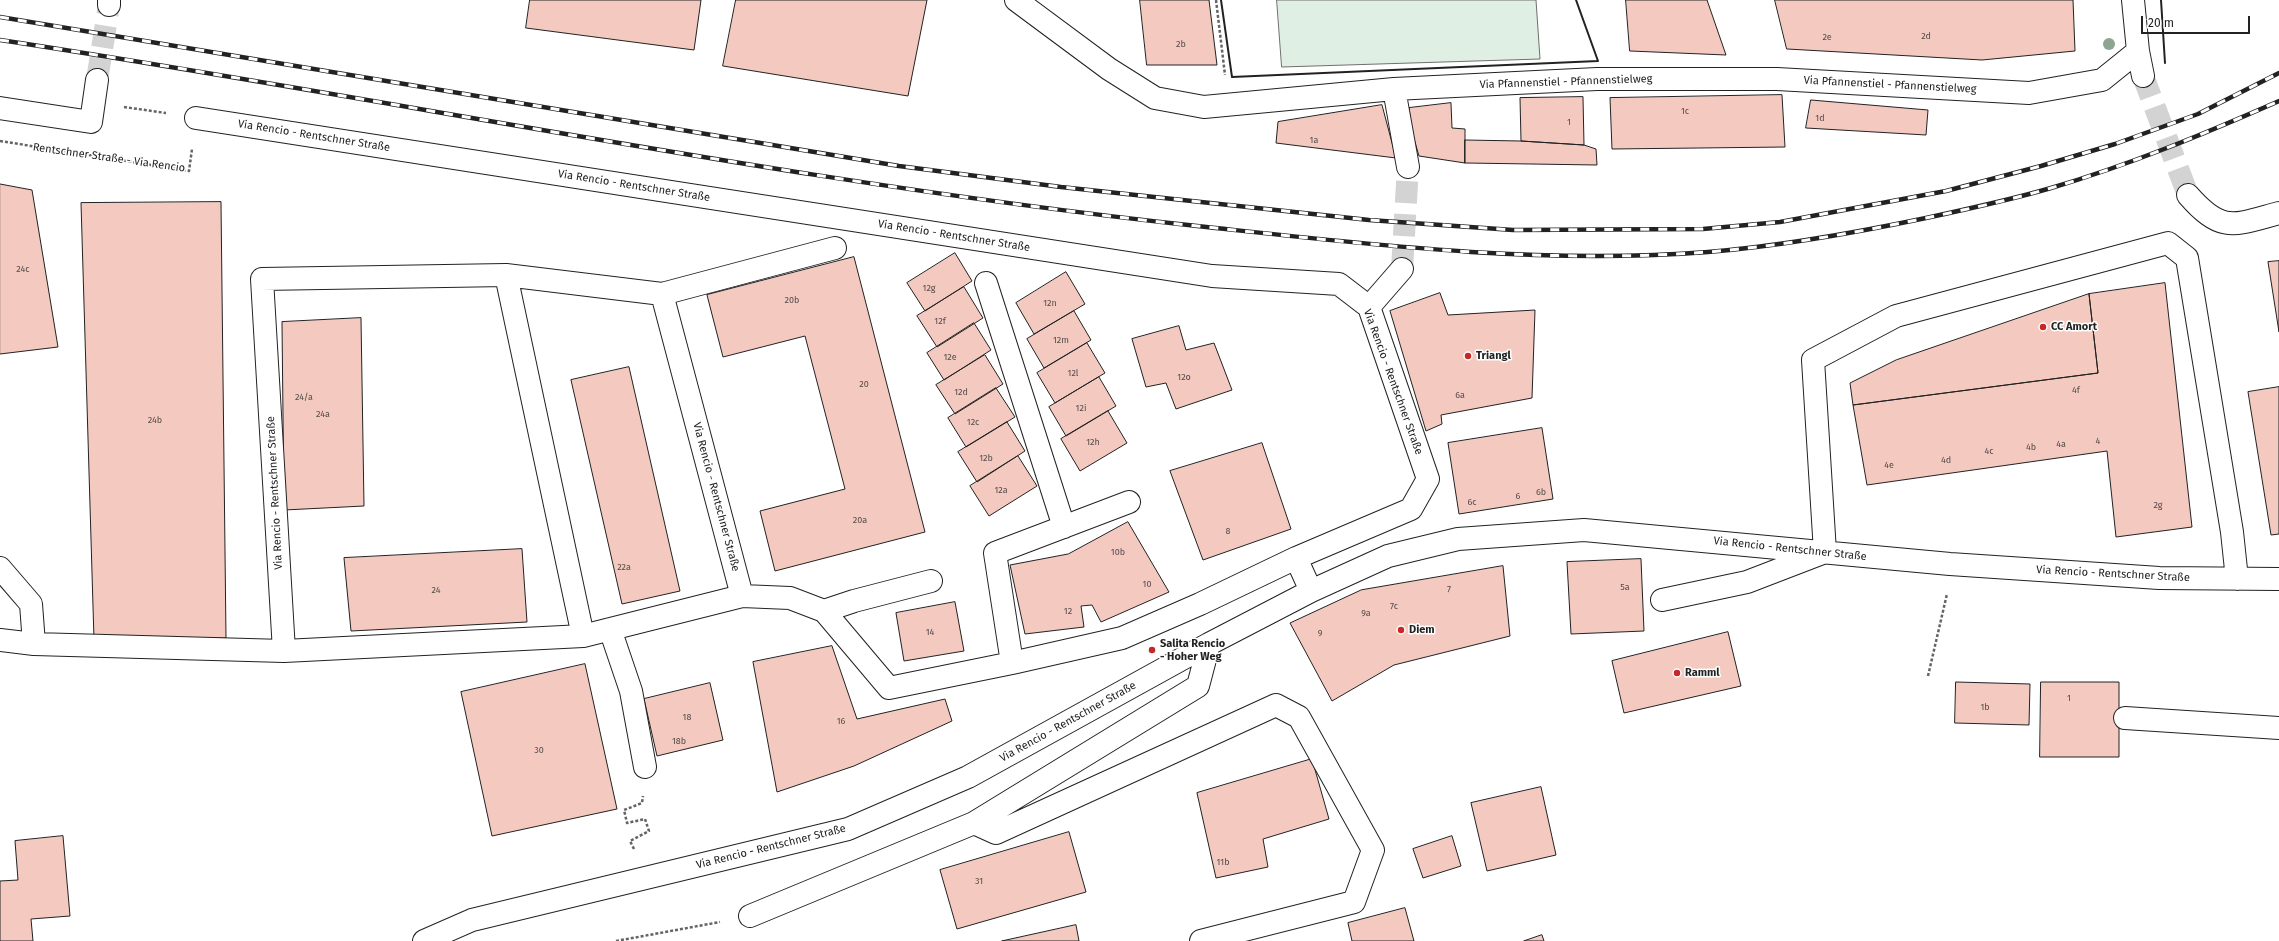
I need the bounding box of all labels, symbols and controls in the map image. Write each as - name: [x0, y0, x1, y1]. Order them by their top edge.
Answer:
- scale bar: [2143, 8, 2252, 34]
- text: 20 m: [2148, 16, 2174, 30]
- house number: 2d: [1921, 31, 1931, 41]
- house number: 2e: [1822, 32, 1832, 42]
- house number: 2b: [1176, 39, 1186, 49]
- street label: Via Pfannenstiel - Pfannenstielweg: [1479, 72, 1653, 92]
- street label: Via Pfannenstiel - Pfannenstielweg: [1803, 74, 1977, 96]
- house number: 1c: [1681, 106, 1689, 116]
- house number: 1d: [1815, 113, 1825, 123]
- street label: Via Rencio - Rentschner Straße: [237, 117, 391, 155]
- house number: 1: [1567, 117, 1571, 127]
- house number: 1a: [1310, 135, 1318, 145]
- street label: Rentschner Straße - Via Rencio: [32, 141, 186, 175]
- street label: Via Rencio - Rentschner Straße: [557, 167, 711, 205]
- street label: Via Rencio - Rentschner Straße: [877, 217, 1031, 255]
- house number: 24c: [16, 264, 30, 274]
- house number: 12g: [923, 283, 935, 293]
- house number: 20b: [785, 295, 799, 305]
- house number: 12n: [1043, 298, 1057, 308]
- street label: Via Rencio - Rentschner Straße: [1361, 307, 1425, 457]
- house number: 12f: [934, 316, 946, 326]
- place label: CC Amort: [2051, 320, 2097, 334]
- marker: CC Amort: [2038, 322, 2048, 332]
- house number: 12m: [1053, 335, 1069, 345]
- place label: Triangl: [1476, 349, 1511, 363]
- marker: Triangl: [1463, 351, 1473, 361]
- house number: 12e: [943, 352, 957, 362]
- house number: 12l: [1068, 368, 1078, 378]
- house number: 12o: [1177, 372, 1191, 382]
- house number: 20: [859, 379, 869, 389]
- house number: 4f: [2072, 385, 2080, 395]
- house number: 12d: [954, 387, 968, 397]
- house number: 6a: [1455, 390, 1465, 400]
- house number: 24/a: [295, 392, 313, 402]
- house number: 12i: [1076, 403, 1086, 413]
- house number: 24a: [316, 409, 330, 419]
- house number: 24b: [148, 415, 162, 425]
- street label: Via Rencio - Rentschner Straße: [264, 416, 286, 570]
- house number: 12c: [967, 417, 979, 427]
- street label: Via Rencio - Rentschner Straße: [690, 421, 742, 573]
- house number: 4: [2096, 436, 2100, 446]
- house number: 12h: [1086, 437, 1100, 447]
- house number: 4a: [2056, 439, 2066, 449]
- house number: 4b: [2026, 442, 2036, 452]
- house number: 4c: [1984, 446, 1994, 456]
- house number: 12b: [979, 453, 993, 463]
- house number: 4d: [1941, 455, 1951, 465]
- house number: 4e: [1884, 460, 1894, 470]
- house number: 12a: [994, 485, 1008, 495]
- house number: 6b: [1536, 487, 1546, 497]
- house number: 6: [1516, 491, 1520, 501]
- house number: 6c: [1467, 497, 1477, 507]
- house number: 2g: [2154, 500, 2162, 510]
- house number: 20a: [853, 515, 867, 525]
- house number: 8: [1226, 526, 1230, 536]
- street label: Via Rencio - Rentschner Straße: [1713, 534, 1867, 564]
- house number: 10b: [1111, 547, 1125, 557]
- house number: 22a: [617, 562, 631, 572]
- street label: Via Rencio - Rentschner Straße: [2036, 563, 2190, 585]
- house number: 10: [1143, 579, 1151, 589]
- house number: 5a: [1620, 582, 1630, 592]
- house number: 7: [1447, 584, 1451, 594]
- house number: 24: [432, 585, 440, 595]
- house number: 7c: [1390, 601, 1398, 611]
- house number: 12: [1064, 606, 1072, 616]
- house number: 9a: [1361, 608, 1371, 618]
- place label: Diem: [1409, 623, 1435, 637]
- marker: Diem: [1396, 625, 1406, 635]
- house number: 14: [926, 627, 934, 637]
- house number: 9: [1318, 628, 1322, 638]
- place label: Salita Rencio - Hoher Weg: [1160, 637, 1225, 663]
- marker: Salita Rencio - Hoher Weg: [1147, 645, 1157, 655]
- place label: Ramml: [1685, 666, 1720, 680]
- marker: Ramml: [1672, 668, 1682, 678]
- street label: Via Rencio - Rentschner Straße: [998, 679, 1138, 765]
- house number: 1: [2067, 693, 2071, 703]
- house number: 1b: [1980, 702, 1990, 712]
- house number: 18: [683, 712, 691, 722]
- house number: 16: [837, 716, 845, 726]
- house number: 18b: [672, 736, 686, 746]
- house number: 30: [534, 745, 544, 755]
- street label: Via Rencio - Rentschner Straße: [695, 822, 847, 872]
- house number: 11b: [1216, 857, 1230, 867]
- house number: 31: [975, 876, 983, 886]

